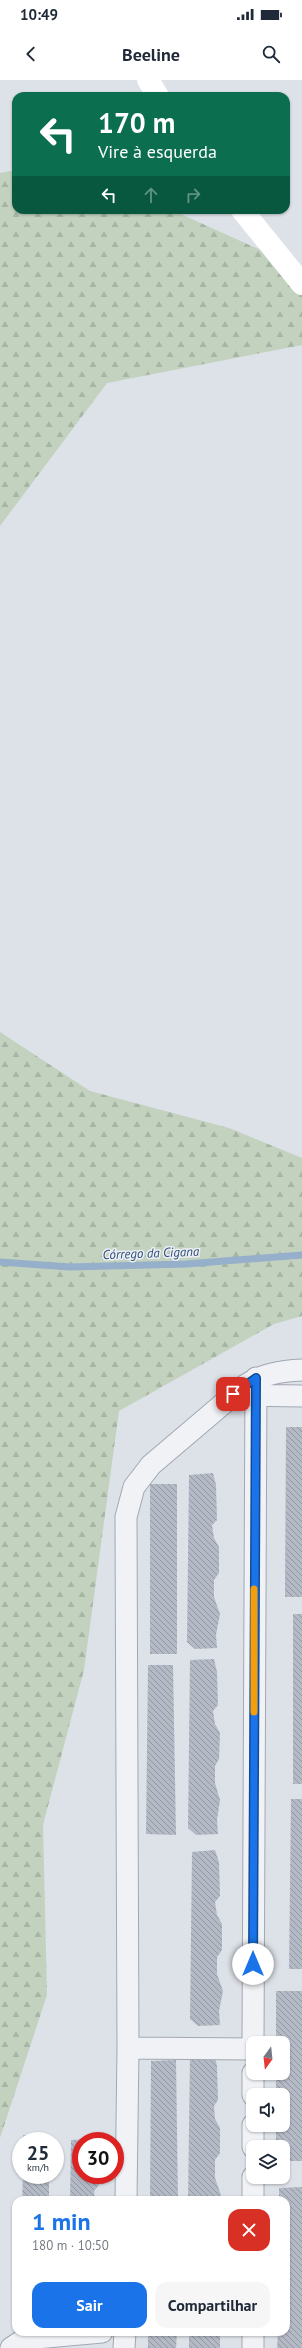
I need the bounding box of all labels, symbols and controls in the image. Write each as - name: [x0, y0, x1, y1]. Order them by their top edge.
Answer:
- text: 10:49: [20, 5, 58, 24]
- icon: back: [20, 43, 42, 65]
- text: Beeline: [122, 43, 180, 66]
- icon: search: [260, 43, 282, 65]
- text: 170 m: [98, 104, 175, 141]
- icon: left: [32, 108, 84, 160]
- text: Vire à esquerda: [98, 140, 217, 163]
- icon: left: [98, 184, 120, 206]
- icon: ahead: [140, 184, 162, 206]
- icon: right: [182, 184, 204, 206]
- water label: Córrego da Cigana: [102, 1243, 200, 1263]
- pin: [216, 1377, 250, 1411]
- icon: arrive: [222, 1383, 244, 1405]
- position arrow: [232, 1943, 274, 1985]
- north arrow: [246, 2036, 290, 2080]
- map controls: [246, 2036, 290, 2184]
- button: sound: [246, 2088, 290, 2132]
- speed limit sign: 30: [72, 2132, 124, 2184]
- text: 25: [27, 2140, 49, 2166]
- button: layers: [246, 2140, 290, 2184]
- text: km/h: [27, 2161, 49, 2174]
- text: 1 min: [32, 2206, 91, 2237]
- button: close: [228, 2209, 270, 2251]
- text: 180 m · 10:50: [32, 2237, 109, 2254]
- button: Sair: [32, 2282, 147, 2328]
- button: Compartilhar: [155, 2282, 270, 2328]

